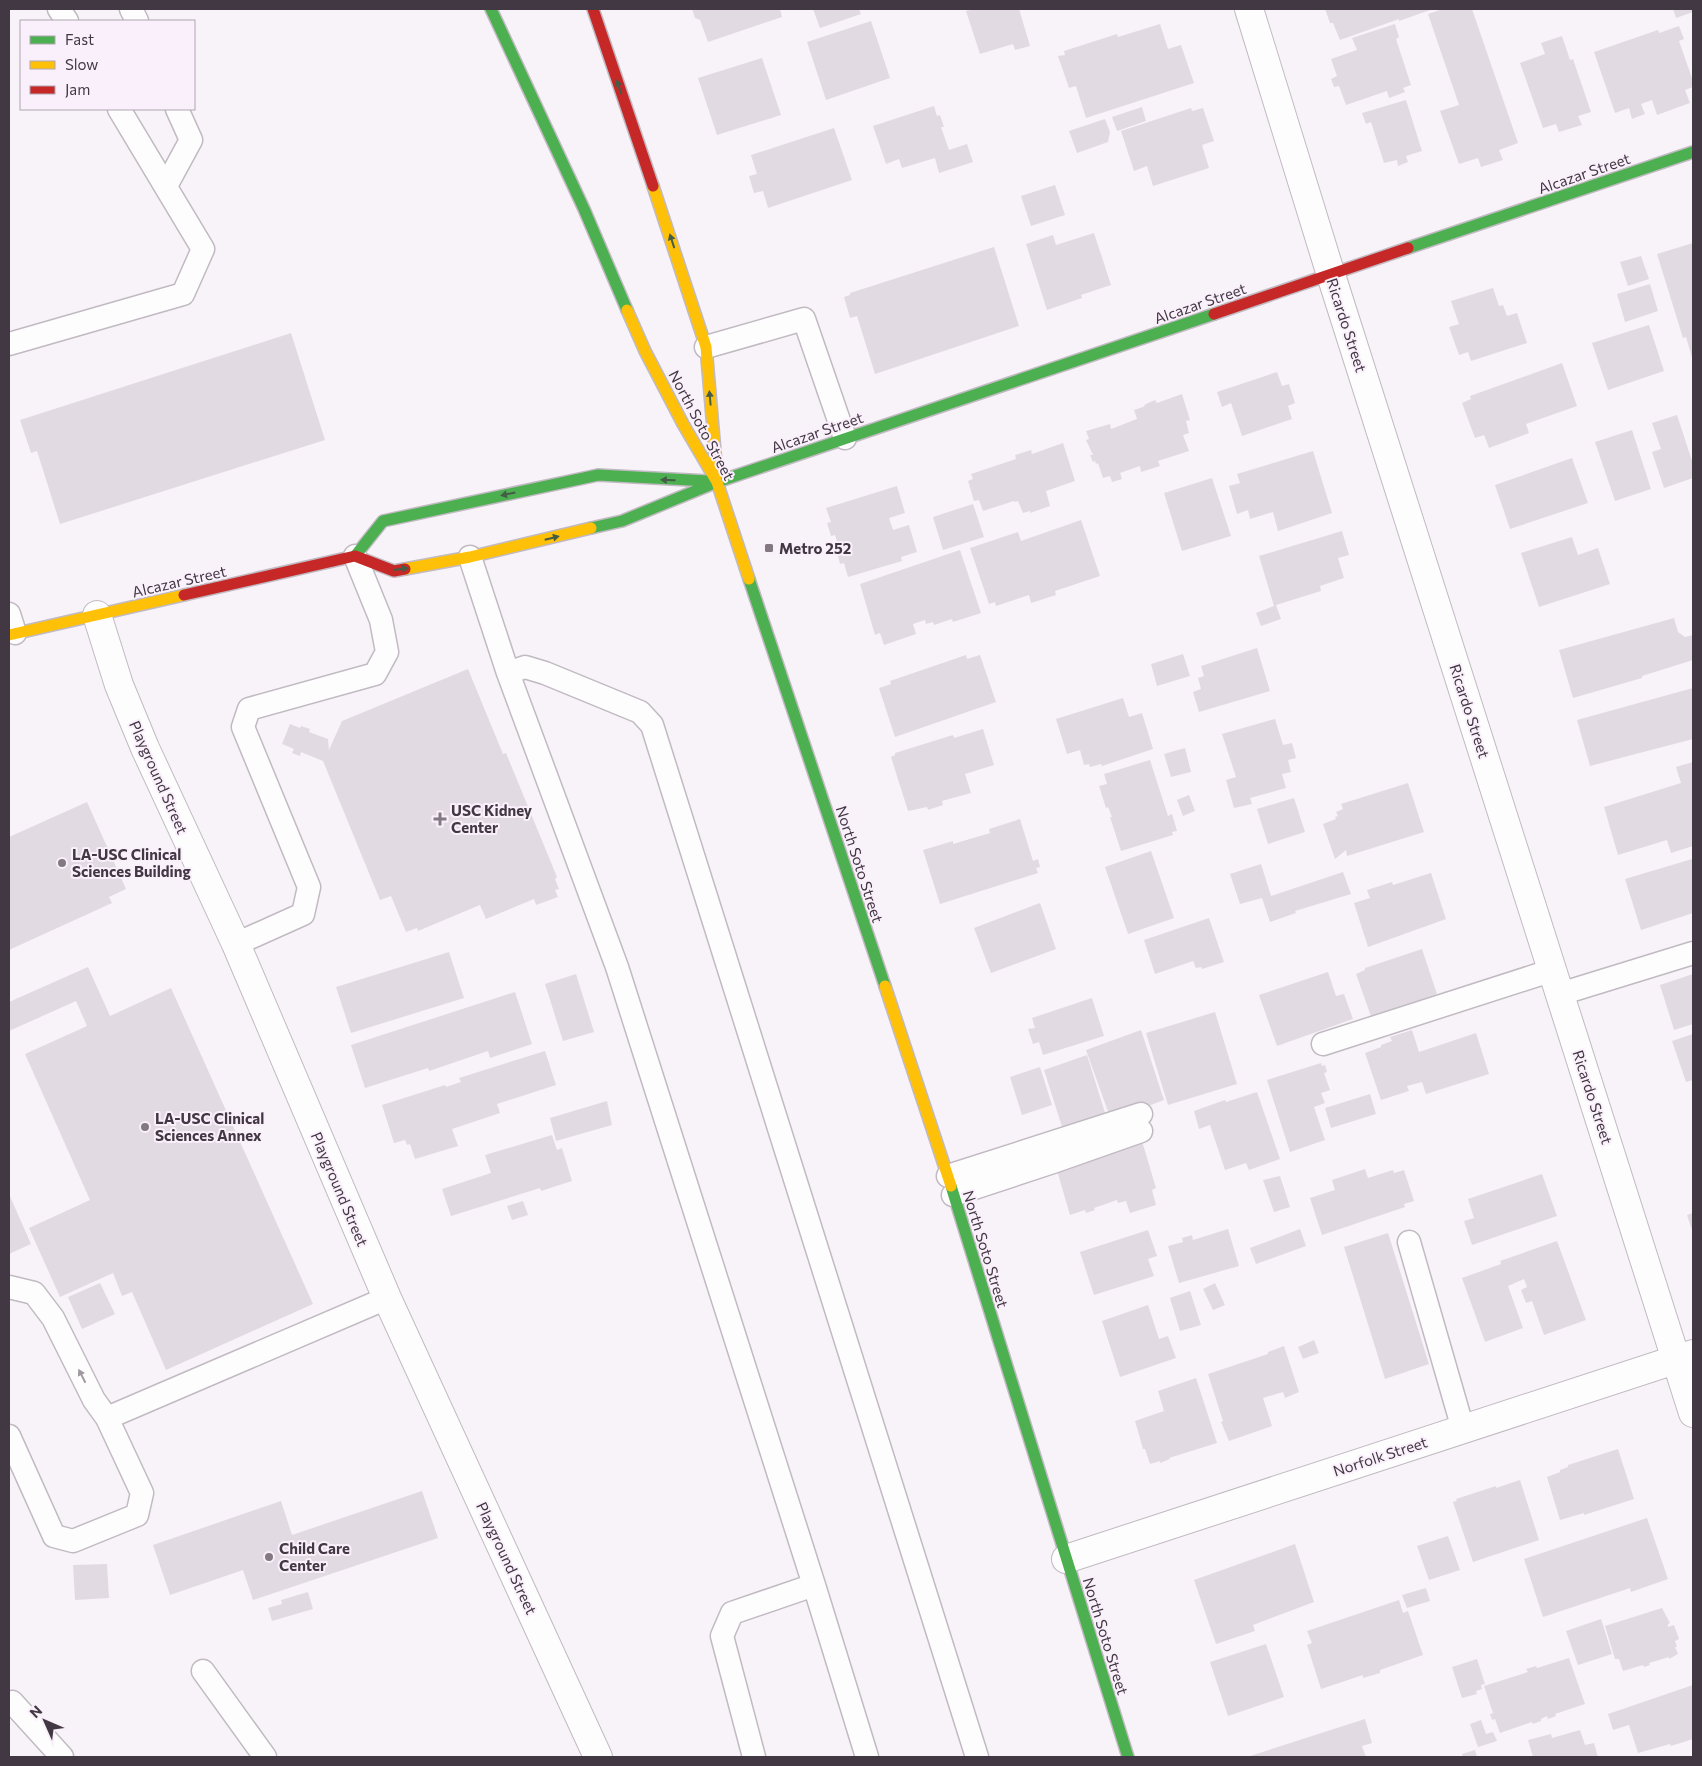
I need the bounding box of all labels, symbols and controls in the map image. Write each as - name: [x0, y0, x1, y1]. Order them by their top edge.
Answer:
- legend: [20, 20, 195, 110]
- text: Fast: [65, 30, 94, 48]
- text: Slow: [65, 55, 98, 73]
- one-way arrow: [615, 79, 623, 94]
- text: Jam: [65, 80, 90, 98]
- street label: Alcazar Street: [1536, 149, 1632, 197]
- one-way arrow: [667, 233, 675, 248]
- street label: Ricardo Street: [1323, 276, 1371, 374]
- street label: Alcazar Street: [1152, 279, 1248, 327]
- street label: North Soto Street: [665, 367, 739, 483]
- one-way arrow: [706, 390, 714, 406]
- street label: Alcazar Street: [769, 408, 865, 456]
- one-way arrow: [660, 475, 676, 483]
- one-way arrow: [500, 491, 516, 499]
- one-way arrow: [544, 534, 559, 542]
- place label: Metro 252: [779, 539, 851, 557]
- marker: Metro 252: [763, 542, 775, 554]
- street label: Alcazar Street: [130, 561, 228, 601]
- one-way arrow: [393, 565, 409, 573]
- street label: Ricardo Street: [1446, 662, 1494, 760]
- street label: Playground Street: [126, 718, 192, 836]
- place label: USC Kidney Center: [451, 801, 533, 836]
- street label: North Soto Street: [833, 803, 887, 925]
- marker: USC Kidney Center: [433, 812, 447, 826]
- place label: LA-USC Clinical Sciences Building: [72, 845, 191, 880]
- marker: LA-USC Clinical Sciences Building: [56, 857, 68, 869]
- street label: Ricardo Street: [1569, 1048, 1617, 1146]
- place label: LA-USC Clinical Sciences Annex: [155, 1109, 264, 1144]
- marker: LA-USC Clinical Sciences Annex: [139, 1121, 151, 1133]
- street label: Playground Street: [308, 1129, 372, 1249]
- street label: North Soto Street: [960, 1188, 1012, 1310]
- one-way arrow: [78, 1369, 86, 1383]
- street label: Norfolk Street: [1331, 1432, 1429, 1480]
- street label: Playground Street: [473, 1499, 541, 1617]
- place label: Child Care Center: [279, 1539, 350, 1574]
- marker: Child Care Center: [263, 1551, 275, 1563]
- street label: North Soto Street: [1080, 1575, 1132, 1697]
- north arrow: [20, 1696, 70, 1746]
- text: N: [26, 1702, 45, 1721]

